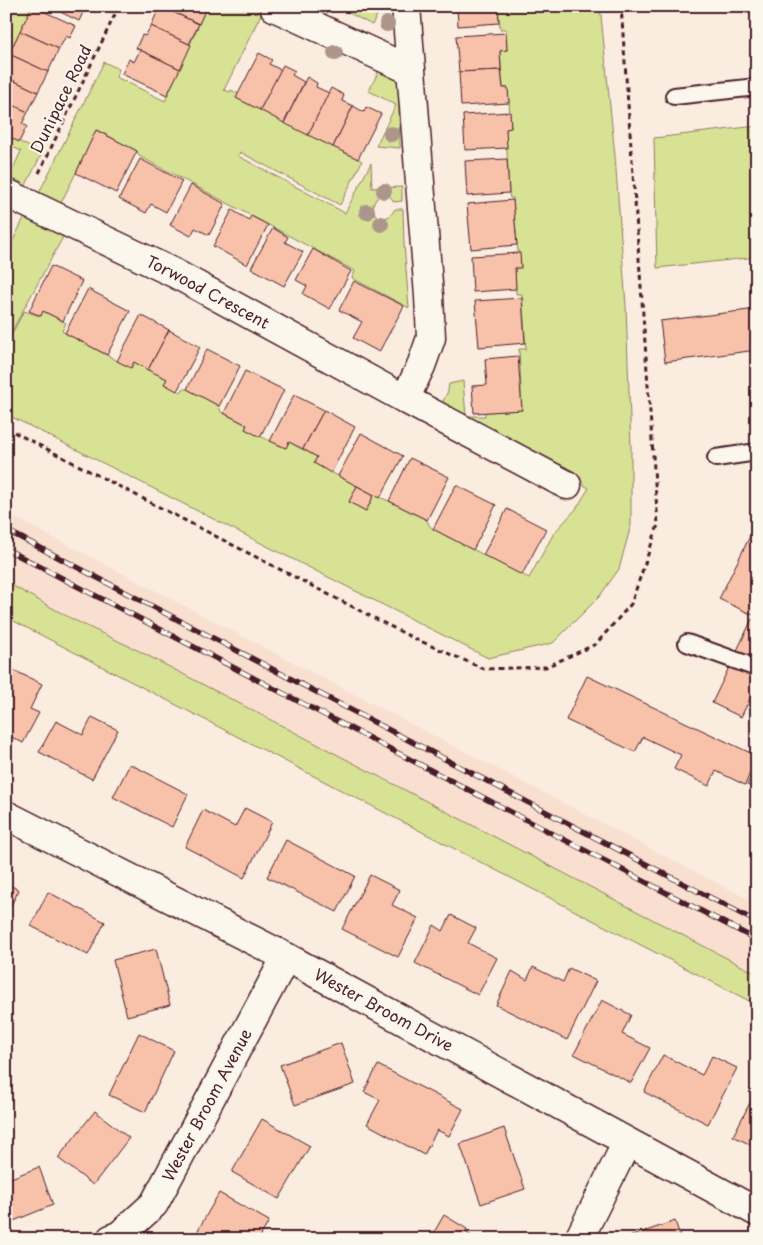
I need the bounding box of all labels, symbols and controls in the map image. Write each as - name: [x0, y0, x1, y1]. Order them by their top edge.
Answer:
- street label: Dunipace Road: [24, 40, 97, 157]
- street label: Torwood Crescent: [143, 249, 275, 334]
- street label: Wester Broom Drive: [310, 962, 458, 1056]
- street label: Wester Broom Avenue: [155, 1024, 257, 1185]

